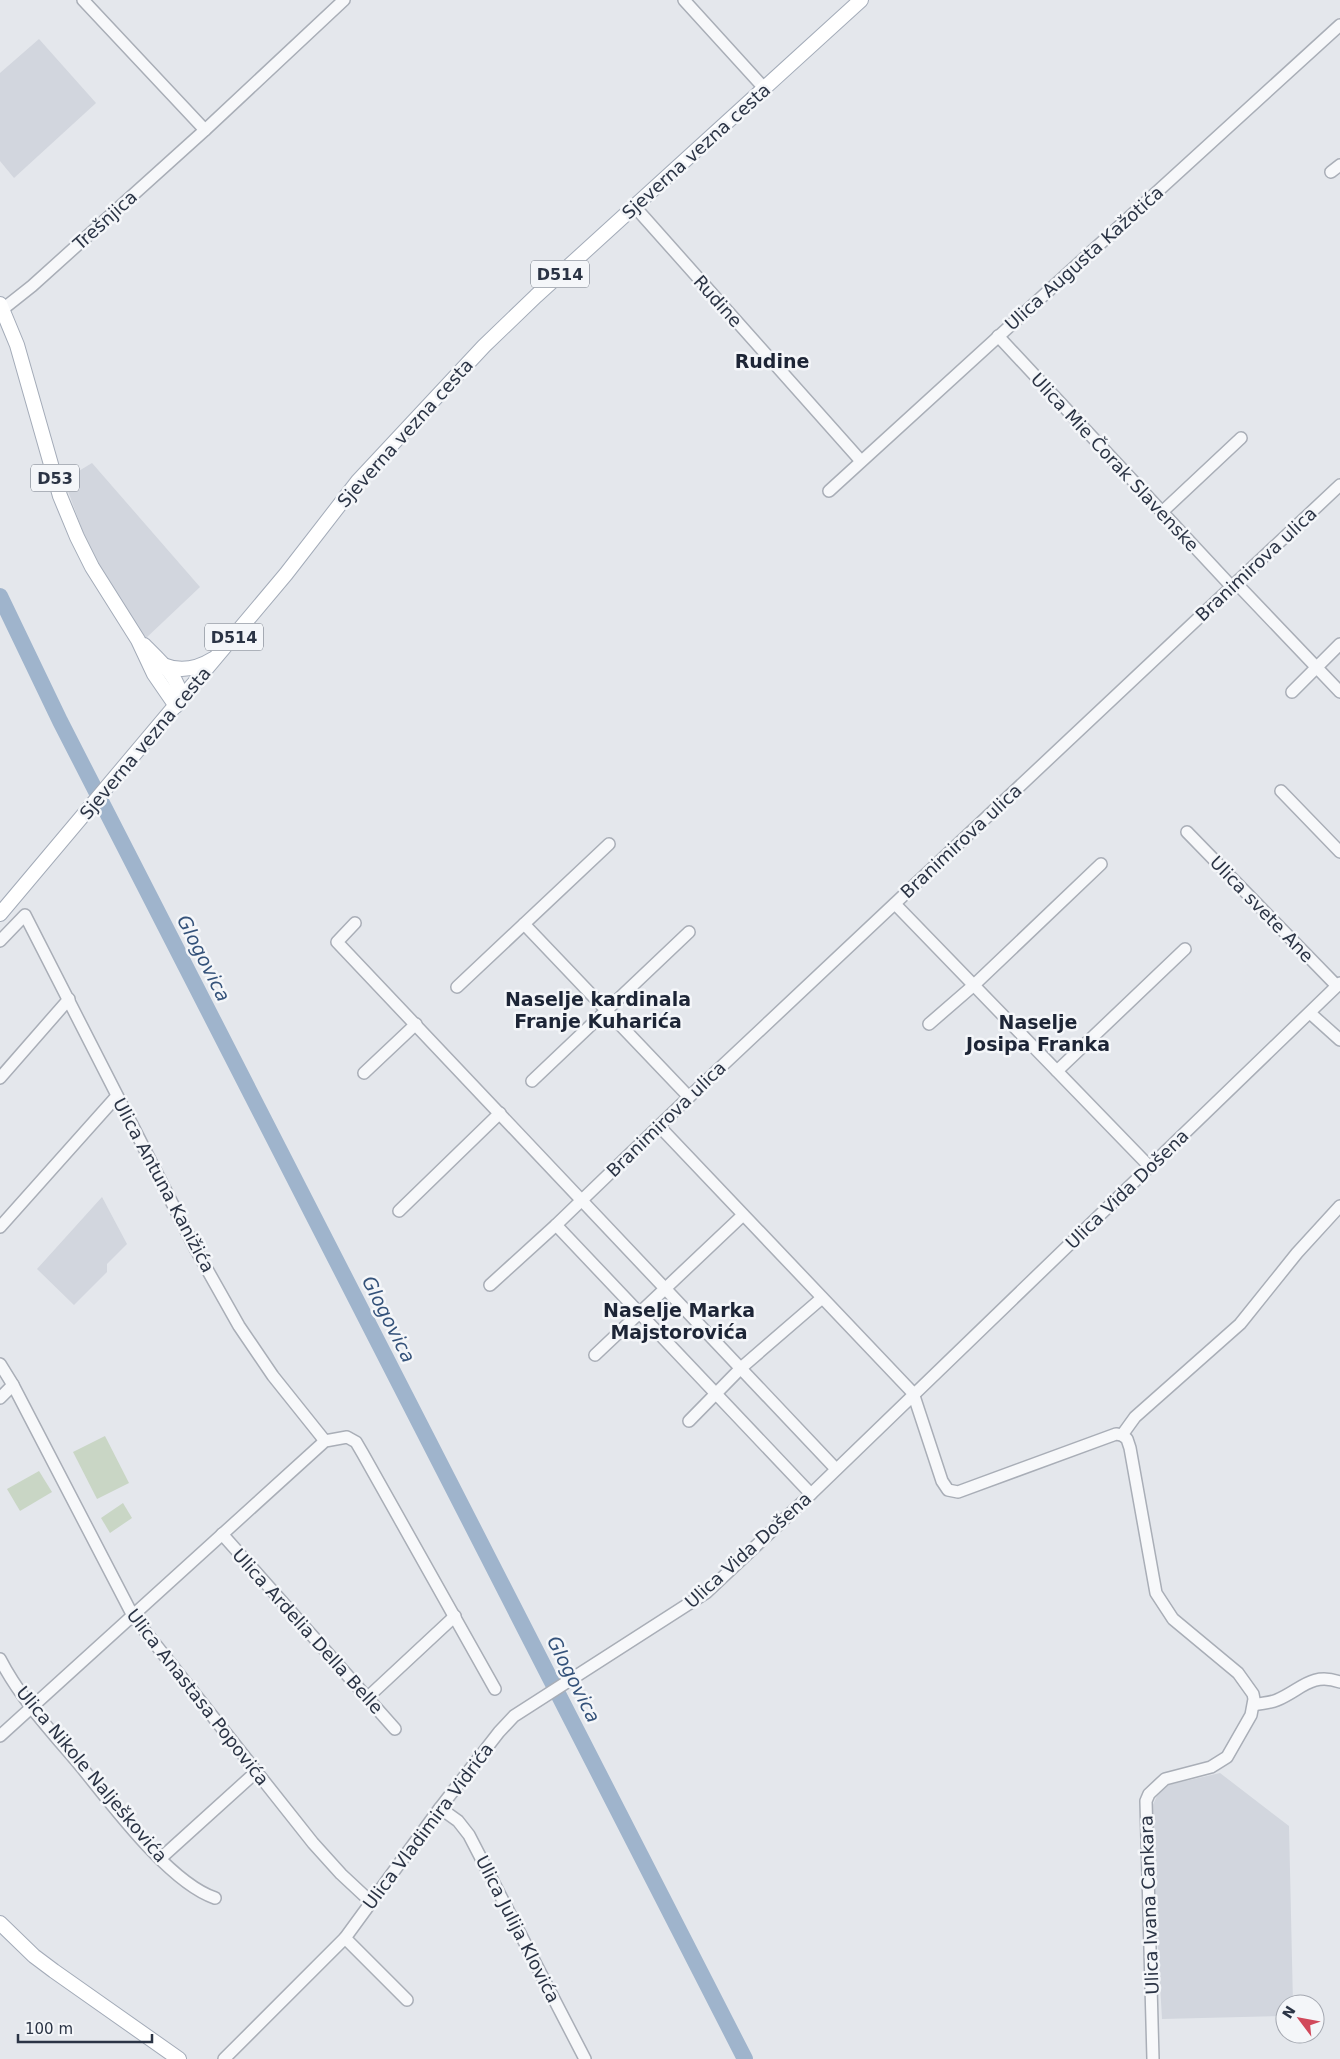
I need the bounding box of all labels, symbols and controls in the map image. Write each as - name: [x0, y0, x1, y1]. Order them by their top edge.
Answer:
- street label: Sjeverna vezna cesta: [618, 79, 774, 223]
- street label: Ulica Augusta Kažotića: [1001, 181, 1167, 335]
- street label: Trešnjica: [68, 186, 141, 255]
- road number: D514: [531, 260, 589, 288]
- street label: Rudine: [689, 271, 747, 331]
- district label: Rudine: [735, 350, 809, 372]
- street label: Sjeverna vezna cesta: [333, 355, 477, 511]
- street label: Ulica Mie Čorak Slavenske: [1027, 368, 1203, 556]
- road number: D53: [31, 464, 79, 492]
- street label: Branimirova ulica: [1191, 503, 1321, 625]
- road number: D514: [205, 624, 263, 650]
- street label: Sjeverna vezna cesta: [75, 663, 215, 823]
- street label: Branimirova ulica: [896, 780, 1026, 902]
- street label: Ulica svete Ane: [1206, 851, 1318, 967]
- water label: Glogovica: [173, 911, 235, 1005]
- district label: Naselje kardinala Franje Kuharića: [505, 988, 691, 1032]
- district label: Naselje Josipa Franka: [964, 1011, 1110, 1055]
- street label: Branimirova ulica: [602, 1057, 730, 1181]
- street label: Ulica Antuna Kanižića: [109, 1094, 219, 1276]
- street label: Ulica Vida Došena: [1061, 1125, 1193, 1253]
- water label: Glogovica: [358, 1272, 420, 1366]
- district label: Naselje Marka Majstorovića: [603, 1299, 755, 1343]
- street label: Ulica Vida Došena: [681, 1488, 815, 1612]
- street label: Ulica Ardelia Della Belle: [228, 1544, 388, 1718]
- street label: Ulica Anastasa Popovića: [122, 1604, 274, 1790]
- water label: Glogovica: [543, 1632, 605, 1726]
- street label: Ulica Nikole Nalješkovića: [12, 1682, 172, 1866]
- street label: Ulica Vladimira Vidrića: [359, 1739, 497, 1913]
- street label: Ulica Ivana Cankara: [1135, 1815, 1163, 1995]
- street label: Ulica Julija Klovića: [472, 1852, 564, 2006]
- north arrow: [1275, 1994, 1325, 2044]
- text: N: [1279, 2003, 1299, 2021]
- scale bar: [18, 2012, 151, 2044]
- text: 100 m: [25, 2020, 73, 2038]

